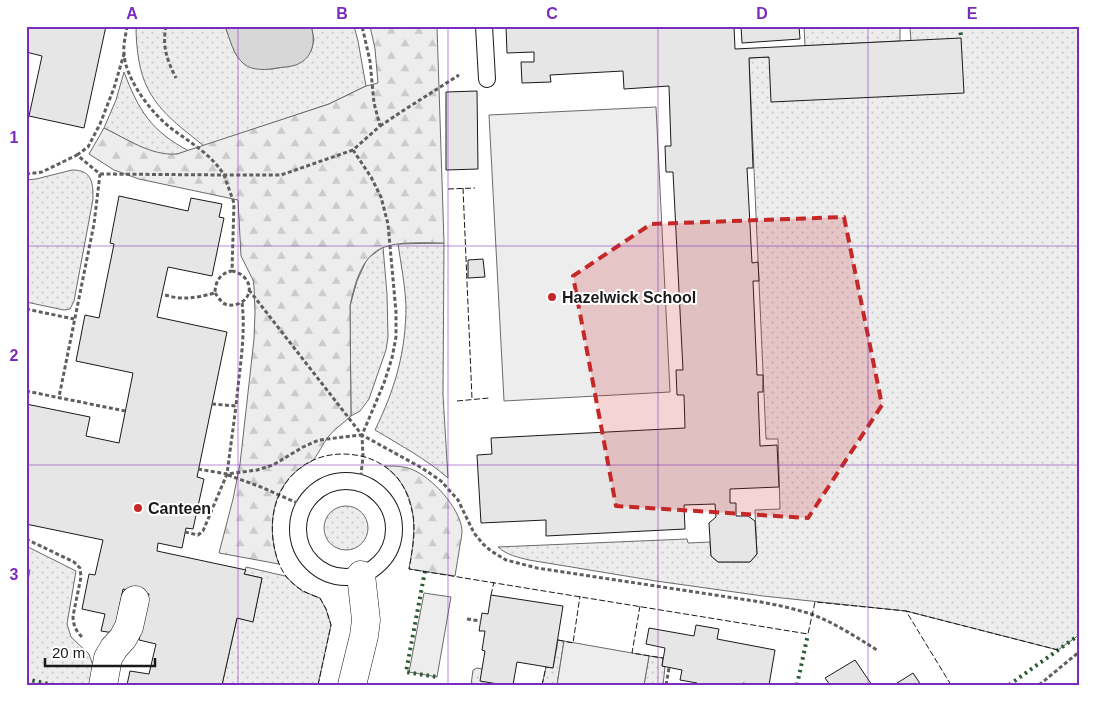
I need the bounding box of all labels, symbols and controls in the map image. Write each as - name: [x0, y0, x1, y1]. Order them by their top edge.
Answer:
- text: A: [126, 5, 138, 22]
- text: B: [336, 5, 348, 22]
- text: C: [546, 5, 558, 22]
- text: D: [756, 5, 768, 22]
- text: E: [967, 5, 978, 22]
- text: 1: [10, 129, 19, 146]
- place label: Hazelwick School: [562, 289, 696, 306]
- marker: Hazelwick School: [546, 291, 558, 303]
- text: 2: [10, 347, 19, 364]
- place label: Canteen: [148, 500, 211, 517]
- marker: Canteen: [132, 502, 144, 514]
- text: 3: [10, 566, 19, 583]
- scale bar: [45, 636, 155, 668]
- text: 20 m: [52, 644, 85, 661]

